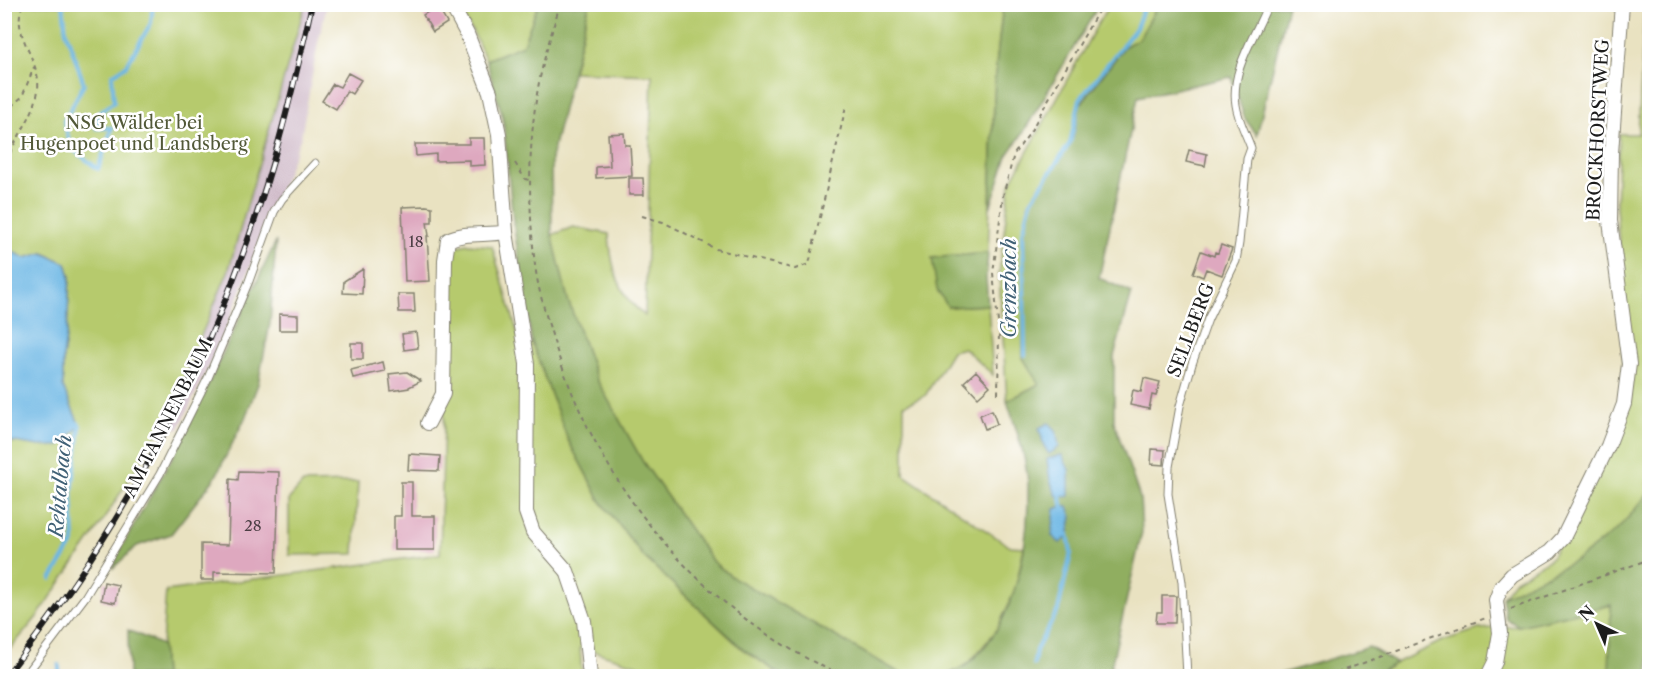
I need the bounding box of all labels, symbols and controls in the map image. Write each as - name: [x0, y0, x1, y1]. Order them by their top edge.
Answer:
- street label: BROCKHORSTWEG: [1582, 38, 1614, 222]
- park label: NSG Wälder bei Hugenpoet und Landsberg: [20, 112, 248, 155]
- house number: 18: [408, 232, 424, 251]
- water label: Grenzbach: [997, 238, 1021, 338]
- street label: SELLBERG: [1163, 279, 1219, 380]
- street label: AM TANNENBAUM: [118, 335, 218, 502]
- water label: Rehtalbach: [43, 434, 76, 540]
- house number: 28: [244, 516, 262, 535]
- north arrow: [1567, 594, 1627, 654]
- text: N: [1575, 601, 1599, 625]

